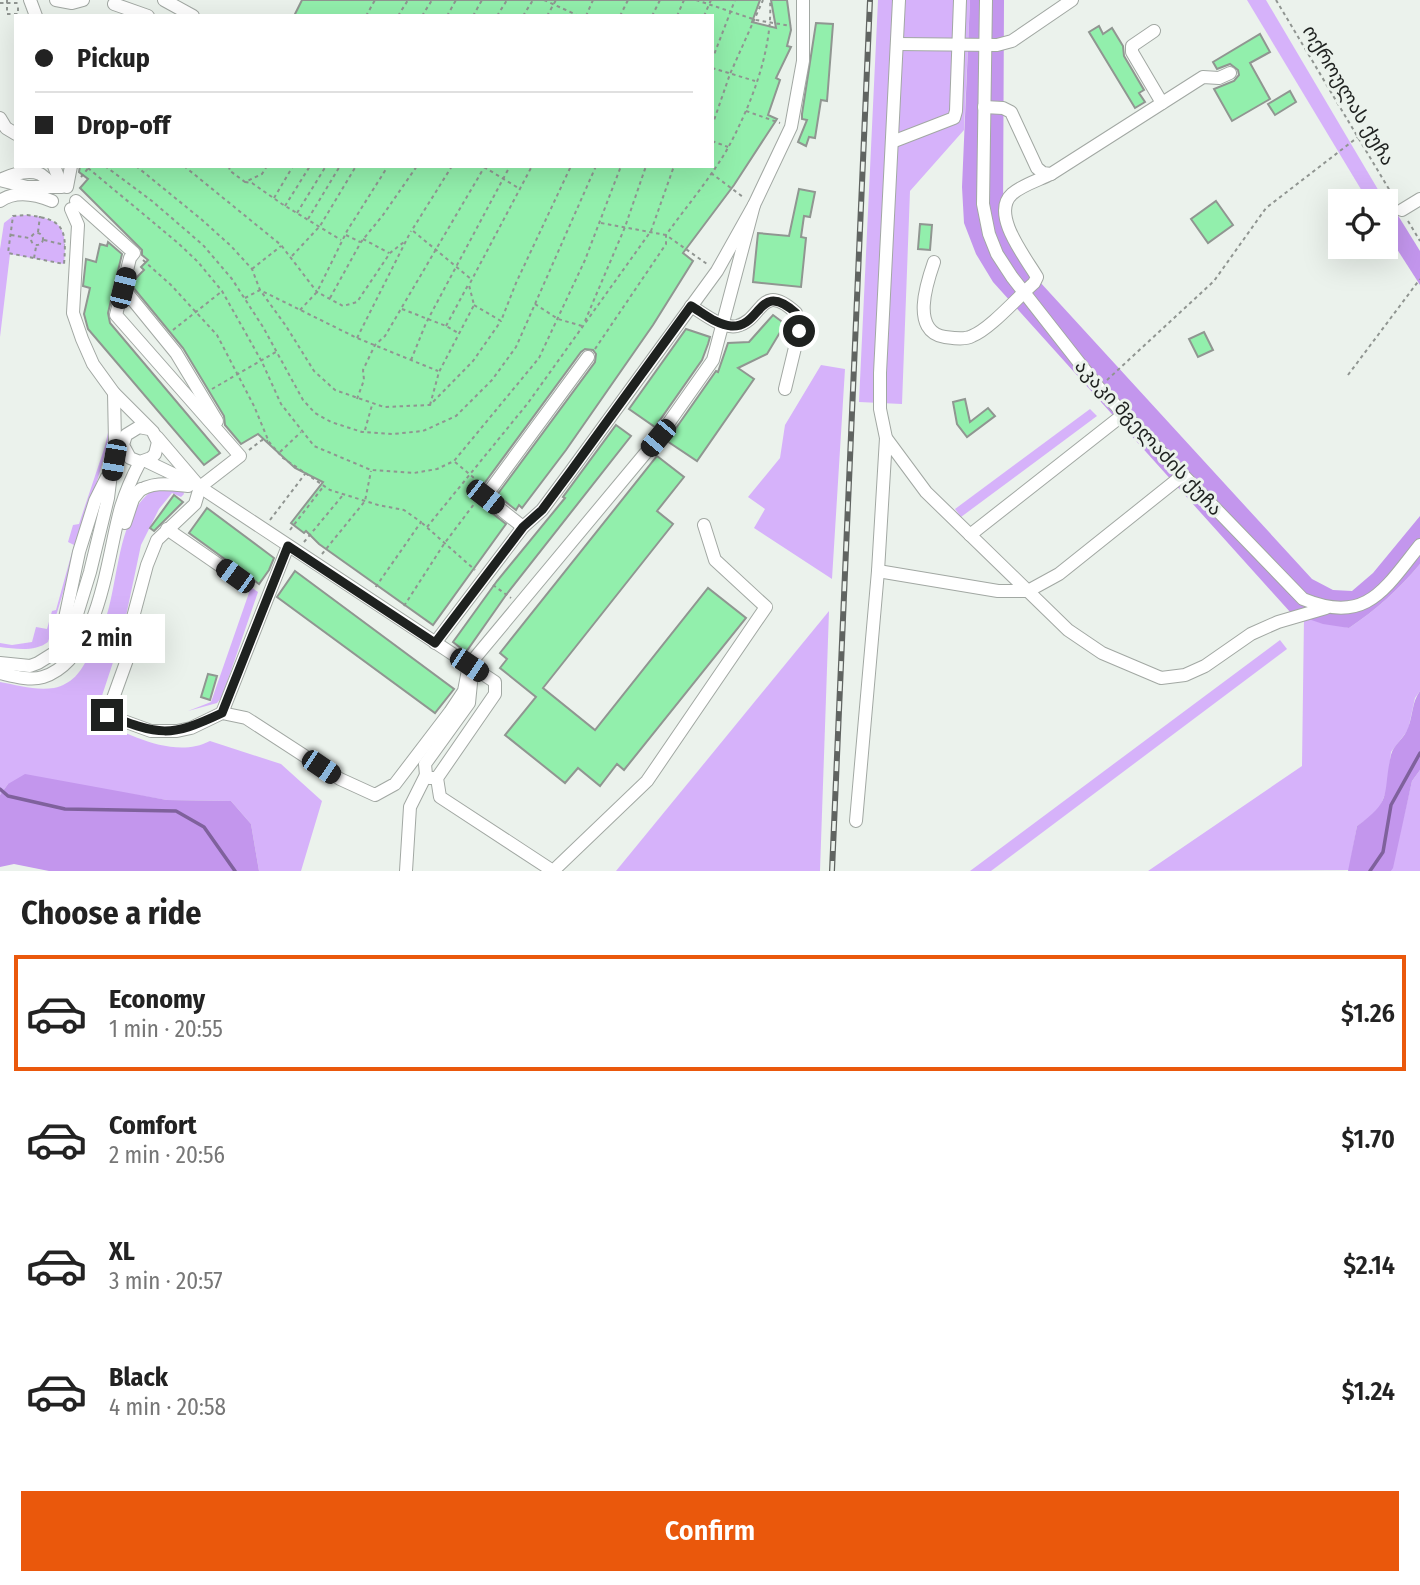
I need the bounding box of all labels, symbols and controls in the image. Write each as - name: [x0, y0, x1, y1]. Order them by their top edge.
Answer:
- street label: ოქროულას ქუჩა: [1297, 21, 1400, 170]
- text: Pickup: [77, 43, 150, 74]
- text: Drop-off: [77, 110, 170, 141]
- map controls: [1328, 189, 1398, 259]
- button: locate: [1328, 189, 1398, 259]
- car: [108, 265, 139, 311]
- route start: [783, 315, 815, 347]
- street label: აკაკი მგელაძის ქუჩა: [1069, 354, 1227, 521]
- car: [637, 415, 680, 461]
- car: [101, 437, 128, 483]
- car: [462, 476, 509, 518]
- car: [212, 555, 259, 597]
- callout: 2 min: [49, 614, 165, 662]
- text: 2 min: [81, 624, 133, 652]
- car: [446, 645, 493, 685]
- route end: [91, 699, 123, 731]
- car: [298, 747, 345, 787]
- text: Choose a ride: [21, 894, 202, 932]
- icon: car: [25, 982, 88, 1045]
- text: Economy: [109, 984, 205, 1015]
- text: $1.26: [1341, 998, 1395, 1029]
- text: 1 min · 20:55: [109, 1015, 223, 1043]
- icon: car: [25, 1108, 88, 1171]
- text: Comfort: [109, 1110, 197, 1141]
- text: $1.70: [1342, 1124, 1395, 1155]
- text: 2 min · 20:56: [109, 1141, 225, 1169]
- icon: car: [25, 1234, 88, 1297]
- text: XL: [109, 1236, 135, 1267]
- text: $2.14: [1343, 1250, 1395, 1281]
- text: 3 min · 20:57: [109, 1267, 223, 1295]
- icon: car: [25, 1360, 88, 1423]
- text: Black: [109, 1362, 168, 1393]
- text: $1.24: [1342, 1376, 1395, 1407]
- text: 4 min · 20:58: [109, 1393, 226, 1421]
- button: Confirm: [21, 1491, 1399, 1571]

